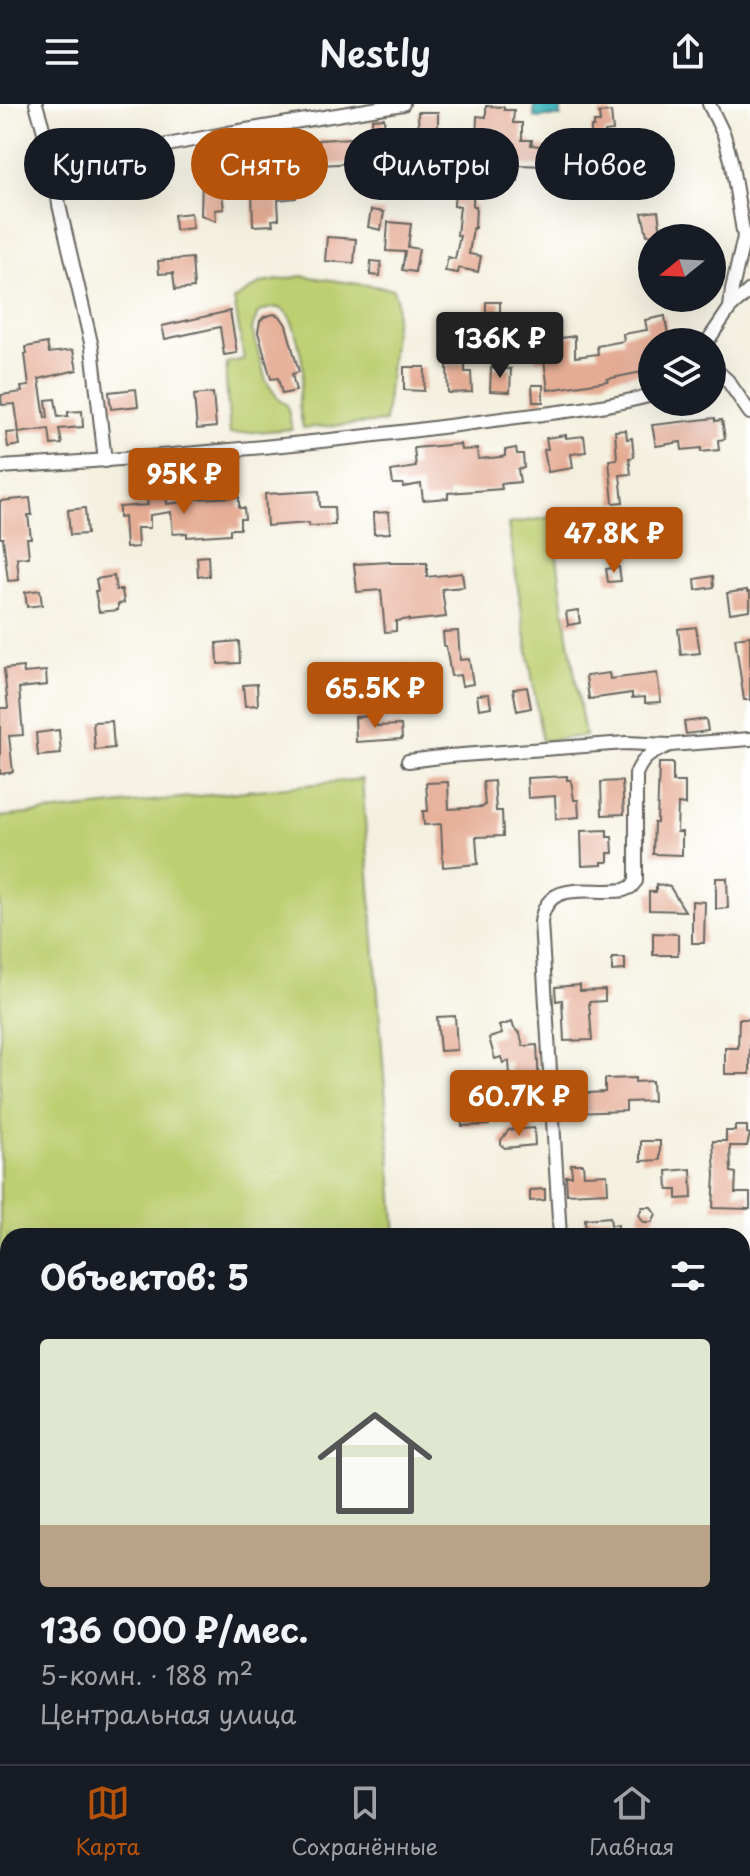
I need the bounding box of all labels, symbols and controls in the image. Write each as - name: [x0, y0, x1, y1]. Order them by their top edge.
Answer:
- text: Nestly: [319, 25, 431, 79]
- icon: menu: [40, 30, 84, 74]
- icon: share: [666, 30, 710, 74]
- chip: Купить: [24, 128, 175, 200]
- chip: Снять: [191, 128, 328, 200]
- chip: Фильтры: [344, 128, 519, 200]
- chip: Новое: [535, 128, 675, 200]
- north arrow: [638, 224, 726, 312]
- map controls: [638, 224, 726, 416]
- pin: 136K ₽: [435, 312, 565, 380]
- text: 136K ₽: [454, 318, 546, 357]
- button: layers: [638, 328, 726, 416]
- pin: 95K ₽: [128, 448, 240, 516]
- text: 95K ₽: [146, 454, 222, 493]
- pin: 47.8K ₽: [540, 507, 688, 575]
- text: 47.8K ₽: [564, 513, 664, 552]
- pin: 65.5K ₽: [301, 662, 449, 730]
- text: 65.5K ₽: [325, 668, 425, 707]
- pin: 60.7K ₽: [445, 1070, 593, 1138]
- text: 60.7K ₽: [468, 1076, 570, 1115]
- text: Объектов: 5: [40, 1250, 249, 1302]
- icon: filters: [666, 1254, 710, 1298]
- icon: home: [303, 1391, 447, 1535]
- text: 136 000 ₽/мес.: [40, 1603, 308, 1655]
- text: 5-комн. · 188 m²: [40, 1655, 253, 1694]
- text: Центральная улица: [40, 1694, 296, 1733]
- tab: Карта: [76, 1781, 140, 1862]
- tab: Сохранённые: [291, 1781, 438, 1862]
- tab: Главная: [589, 1781, 674, 1862]

